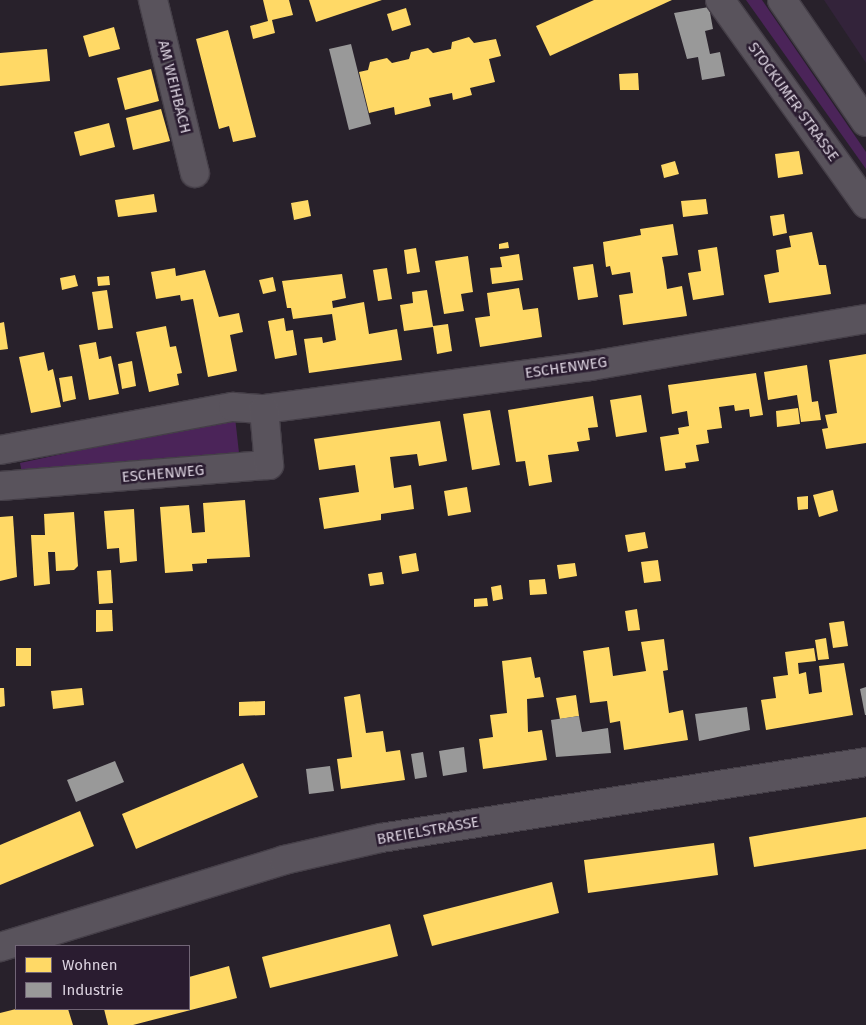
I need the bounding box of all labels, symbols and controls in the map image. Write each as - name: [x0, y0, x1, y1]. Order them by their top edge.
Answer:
- street label: AM WEIHBACH: [154, 39, 194, 135]
- street label: STOCKUMER STRASSE: [744, 39, 842, 165]
- street label: ESCHENWEG: [524, 353, 608, 383]
- street label: ESCHENWEG: [121, 461, 205, 487]
- street label: BREIELSTRASSE: [376, 813, 480, 849]
- legend: [15, 945, 190, 1010]
- text: Wohnen: [62, 956, 118, 974]
- text: Industrie: [62, 981, 124, 999]

